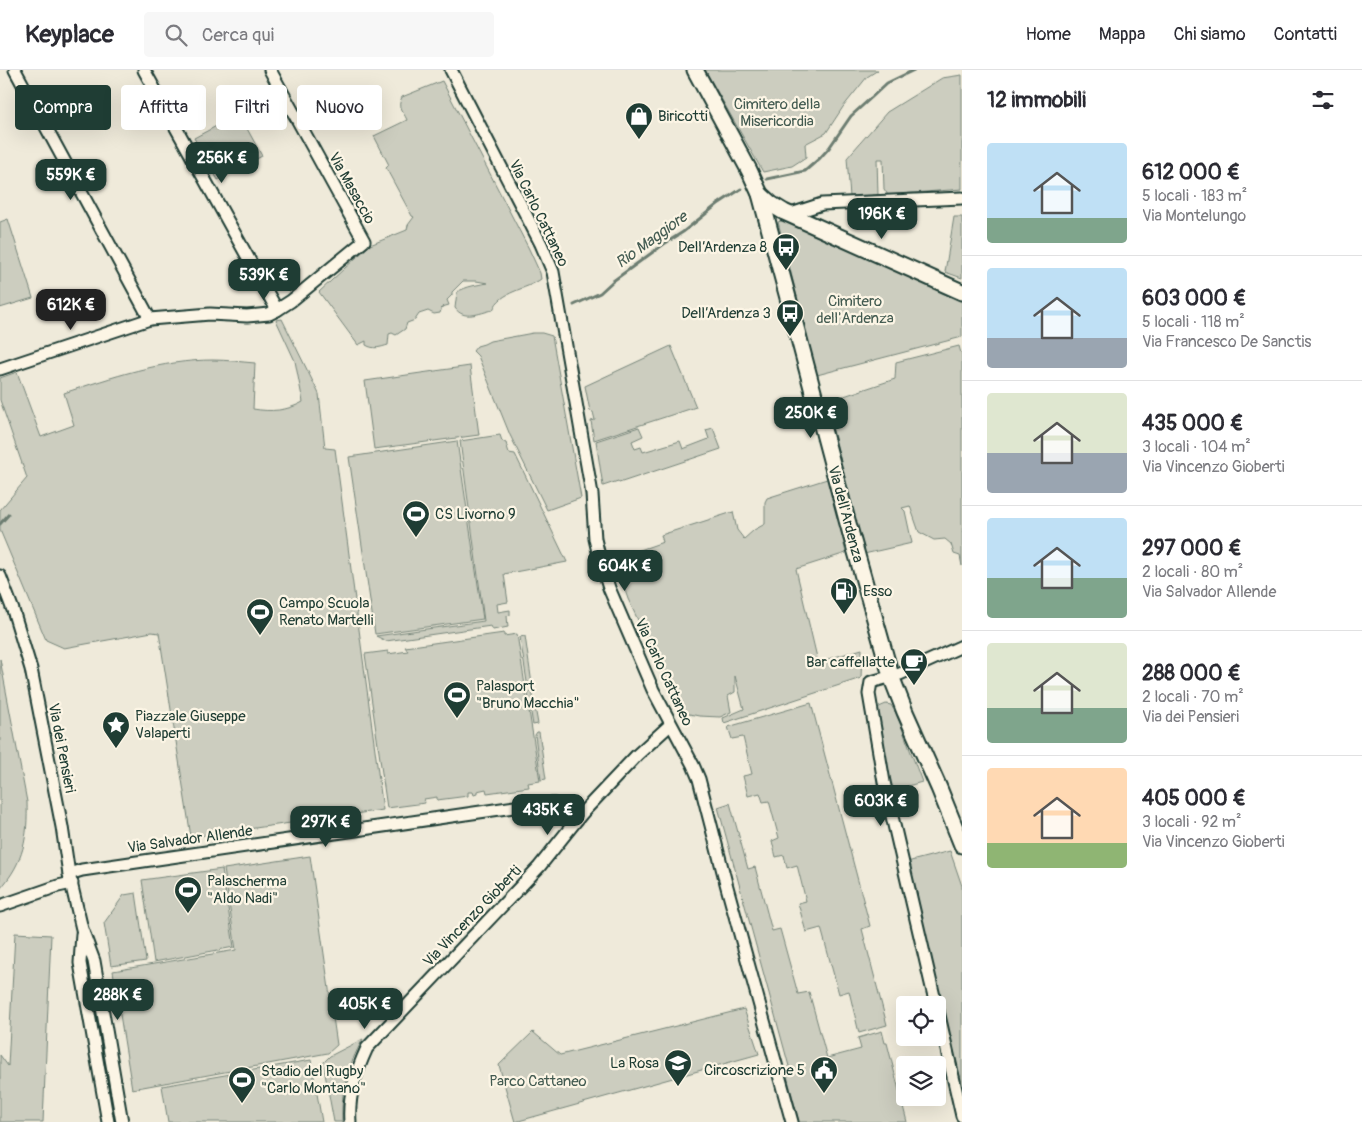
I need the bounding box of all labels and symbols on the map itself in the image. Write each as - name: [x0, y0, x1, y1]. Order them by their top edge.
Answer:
- park label: Cimitero della Misericordia: [734, 95, 820, 131]
- shop icon: Biricotti: [624, 101, 654, 140]
- place label: Biricotti: [658, 107, 708, 126]
- pin: 256K €: [181, 142, 263, 184]
- street label: Via Masaccio: [324, 149, 379, 228]
- street label: Via Carlo Cattaneo: [504, 157, 573, 270]
- pin: 559K €: [30, 158, 112, 201]
- pin: 196K €: [841, 198, 923, 240]
- water label: Rio Maggiore: [612, 206, 693, 273]
- bus stop icon: Dell’Ardenza 8: [771, 232, 801, 271]
- place label: Dell’Ardenza 8: [678, 238, 767, 257]
- pin: 539K €: [223, 258, 305, 301]
- pin: 612K €: [30, 288, 112, 331]
- park label: Cimitero dell'Ardenza: [816, 292, 894, 328]
- bus stop icon: Dell’Ardenza 3: [775, 298, 805, 337]
- place label: Dell’Ardenza 3: [681, 304, 771, 323]
- pin: 250K €: [770, 396, 852, 439]
- street label: Via dell'Ardenza: [823, 464, 868, 565]
- sports icon: CS Livorno 9: [401, 499, 431, 538]
- place label: CS Livorno 9: [435, 505, 516, 524]
- pin: 604K €: [584, 550, 666, 592]
- fuel station icon: Esso: [829, 576, 859, 615]
- place label: Esso: [863, 582, 892, 601]
- place label: Campo Scuola Renato Martelli: [279, 594, 374, 630]
- sports icon: Campo Scuola Renato Martelli: [245, 597, 275, 636]
- street label: Via Carlo Cattaneo: [630, 615, 697, 729]
- cafe icon: Bar caffellatte: [899, 647, 929, 686]
- place label: Bar caffellatte: [806, 653, 896, 672]
- place label: Palasport "Bruno Macchia": [476, 677, 580, 713]
- sports icon: Palasport "Bruno Macchia": [442, 680, 472, 719]
- street label: Via dei Pensieri: [43, 702, 80, 795]
- place label: Piazzale Giuseppe Valaperti: [135, 707, 246, 743]
- place icon: Piazzale Giuseppe Valaperti: [101, 710, 131, 749]
- pin: 603K €: [840, 784, 922, 827]
- pin: 435K €: [507, 794, 589, 836]
- pin: 297K €: [285, 806, 367, 848]
- street label: Via Salvador Allende: [126, 821, 254, 858]
- street label: Via Vincenzo Gioberti: [419, 861, 526, 971]
- place label: Palascherma "Aldo Nadi": [207, 872, 287, 908]
- sports icon: Palascherma "Aldo Nadi": [173, 875, 203, 914]
- pin: 288K €: [77, 978, 159, 1021]
- pin: 405K €: [324, 988, 406, 1030]
- school or university icon: La Rosa: [663, 1048, 693, 1087]
- place label: La Rosa: [610, 1054, 659, 1073]
- public building icon: Circoscrizione 5: [809, 1055, 839, 1094]
- place label: Circoscrizione 5: [704, 1061, 805, 1080]
- place label: Stadio del Rugby "Carlo Montano": [261, 1062, 366, 1098]
- sports icon: Stadio del Rugby "Carlo Montano": [227, 1065, 257, 1104]
- park label: Parco Cattaneo: [489, 1072, 587, 1091]

